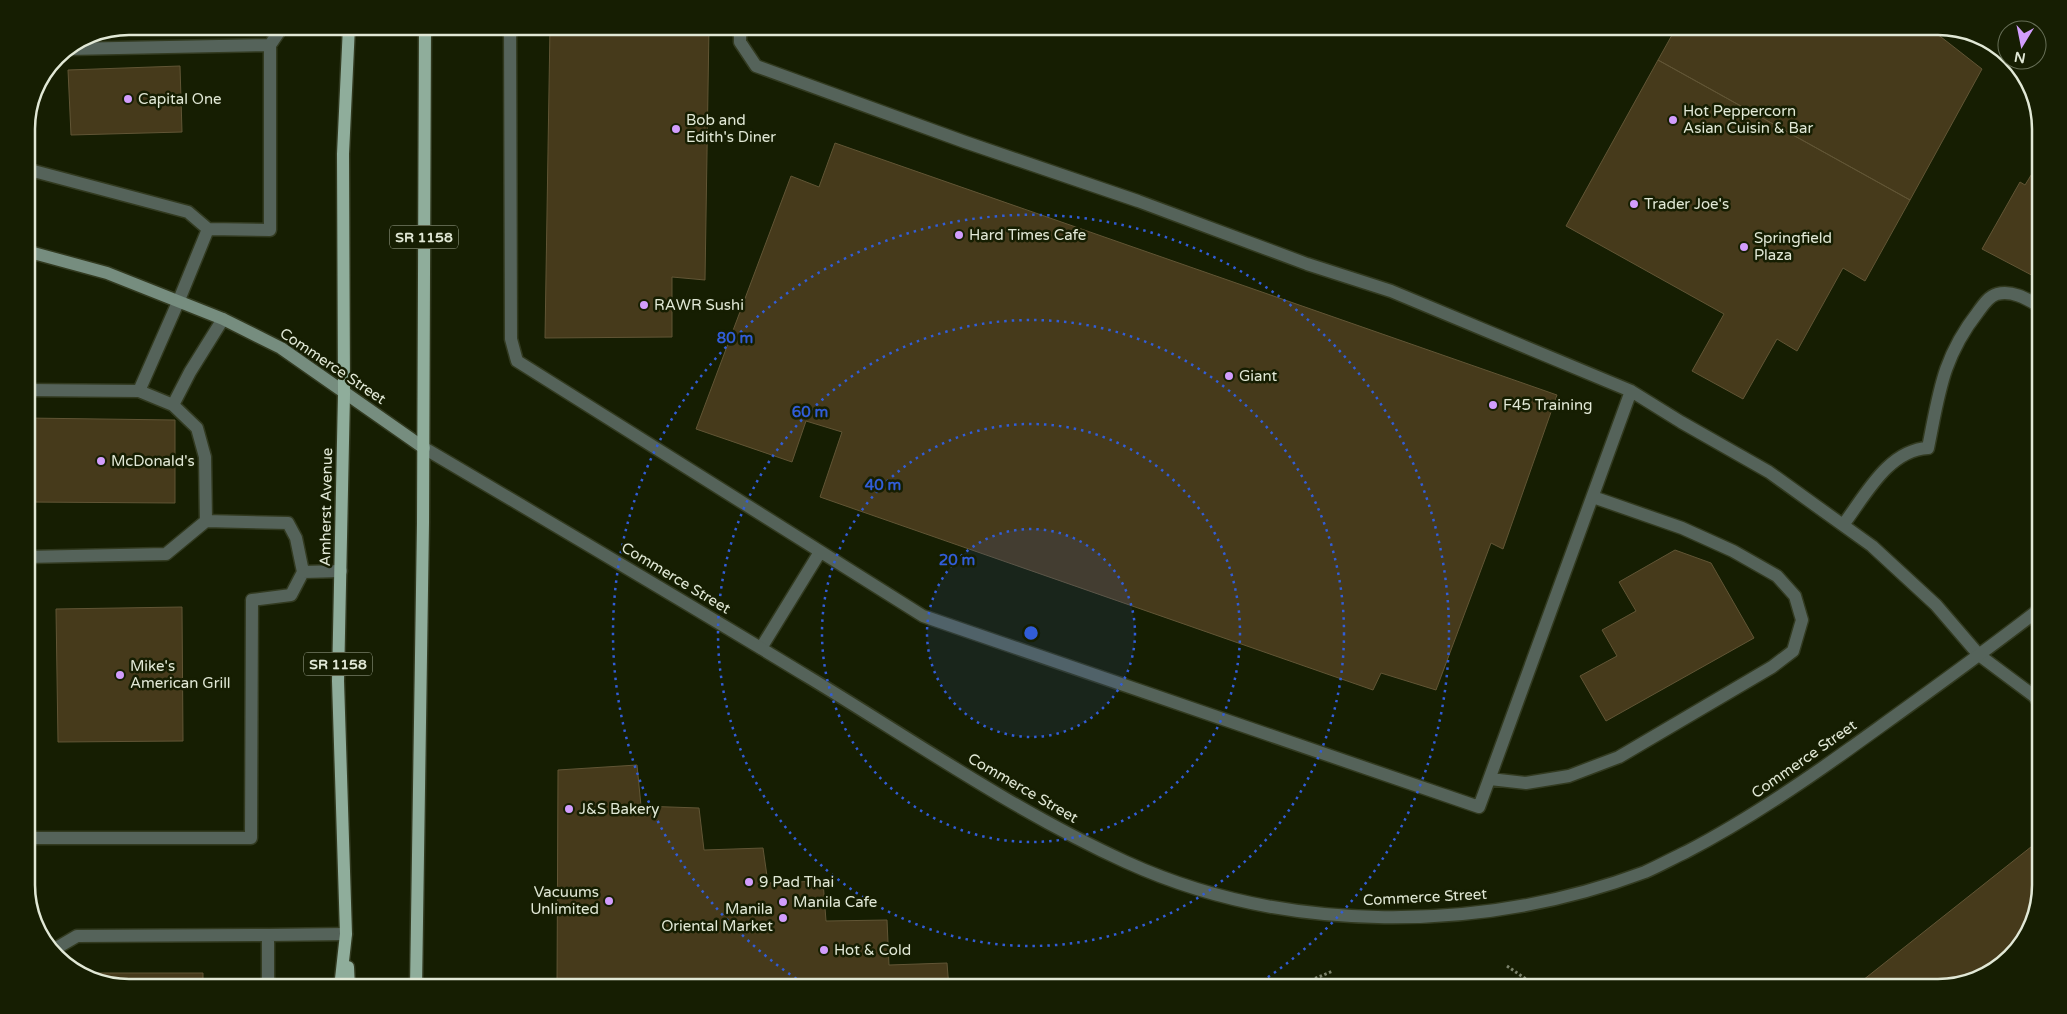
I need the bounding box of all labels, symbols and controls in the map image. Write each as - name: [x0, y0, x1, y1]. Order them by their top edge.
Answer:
- north arrow: [1997, 20, 2047, 70]
- text: N: [2013, 48, 2027, 67]
- place label: Capital One: [138, 90, 222, 108]
- marker: Capital One: [122, 93, 134, 105]
- place label: Hot Peppercorn Asian Cuisin & Bar: [1683, 102, 1813, 137]
- place label: Bob and Edith's Diner: [686, 111, 776, 146]
- marker: Hot Peppercorn Asian Cuisin & Bar: [1667, 114, 1679, 126]
- marker: Bob and Edith's Diner: [670, 123, 682, 135]
- place label: Trader Joe's: [1644, 195, 1729, 213]
- marker: Trader Joe's: [1628, 198, 1640, 210]
- road number: SR 1158: [390, 226, 458, 248]
- place label: Hard Times Cafe: [969, 226, 1086, 244]
- marker: Hard Times Cafe: [953, 229, 965, 241]
- place label: Springfield Plaza: [1754, 229, 1832, 264]
- marker: Springfield Plaza: [1738, 241, 1750, 253]
- place label: RAWR Sushi: [654, 296, 744, 314]
- marker: RAWR Sushi: [638, 299, 650, 311]
- street label: Commerce Street: [277, 324, 390, 408]
- text: 80 m: [717, 329, 753, 347]
- place label: Giant: [1239, 367, 1277, 385]
- marker: Giant: [1223, 370, 1235, 382]
- place label: F45 Training: [1503, 396, 1592, 414]
- marker: F45 Training: [1487, 399, 1499, 411]
- text: 60 m: [792, 403, 828, 421]
- street label: Amherst Avenue: [316, 448, 336, 566]
- place label: McDonald's: [111, 452, 195, 470]
- marker: McDonald's: [95, 455, 107, 467]
- text: 40 m: [865, 476, 901, 494]
- street label: Commerce Street: [618, 538, 734, 618]
- text: 20 m: [939, 551, 975, 569]
- centre of rings: [1022, 624, 1040, 642]
- road number: SR 1158: [304, 652, 372, 676]
- place label: Mike's American Grill: [130, 657, 231, 692]
- marker: Mike's American Grill: [114, 669, 126, 681]
- street label: Commerce Street: [1748, 716, 1860, 802]
- street label: Commerce Street: [965, 749, 1081, 827]
- place label: J&S Bakery: [579, 800, 659, 818]
- marker: J&S Bakery: [563, 803, 575, 815]
- place label: 9 Pad Thai: [759, 873, 834, 891]
- marker: 9 Pad Thai: [743, 876, 755, 888]
- place label: Vacuums Unlimited: [530, 883, 599, 918]
- street label: Commerce Street: [1363, 885, 1488, 909]
- place label: Manila Cafe: [793, 893, 877, 911]
- marker: Vacuums Unlimited: [603, 895, 615, 907]
- marker: Manila Cafe: [777, 896, 789, 908]
- place label: Manila Oriental Market: [661, 900, 773, 935]
- marker: Manila Oriental Market: [777, 912, 789, 924]
- place label: Hot & Cold: [834, 941, 911, 959]
- marker: Hot & Cold: [818, 944, 830, 956]

